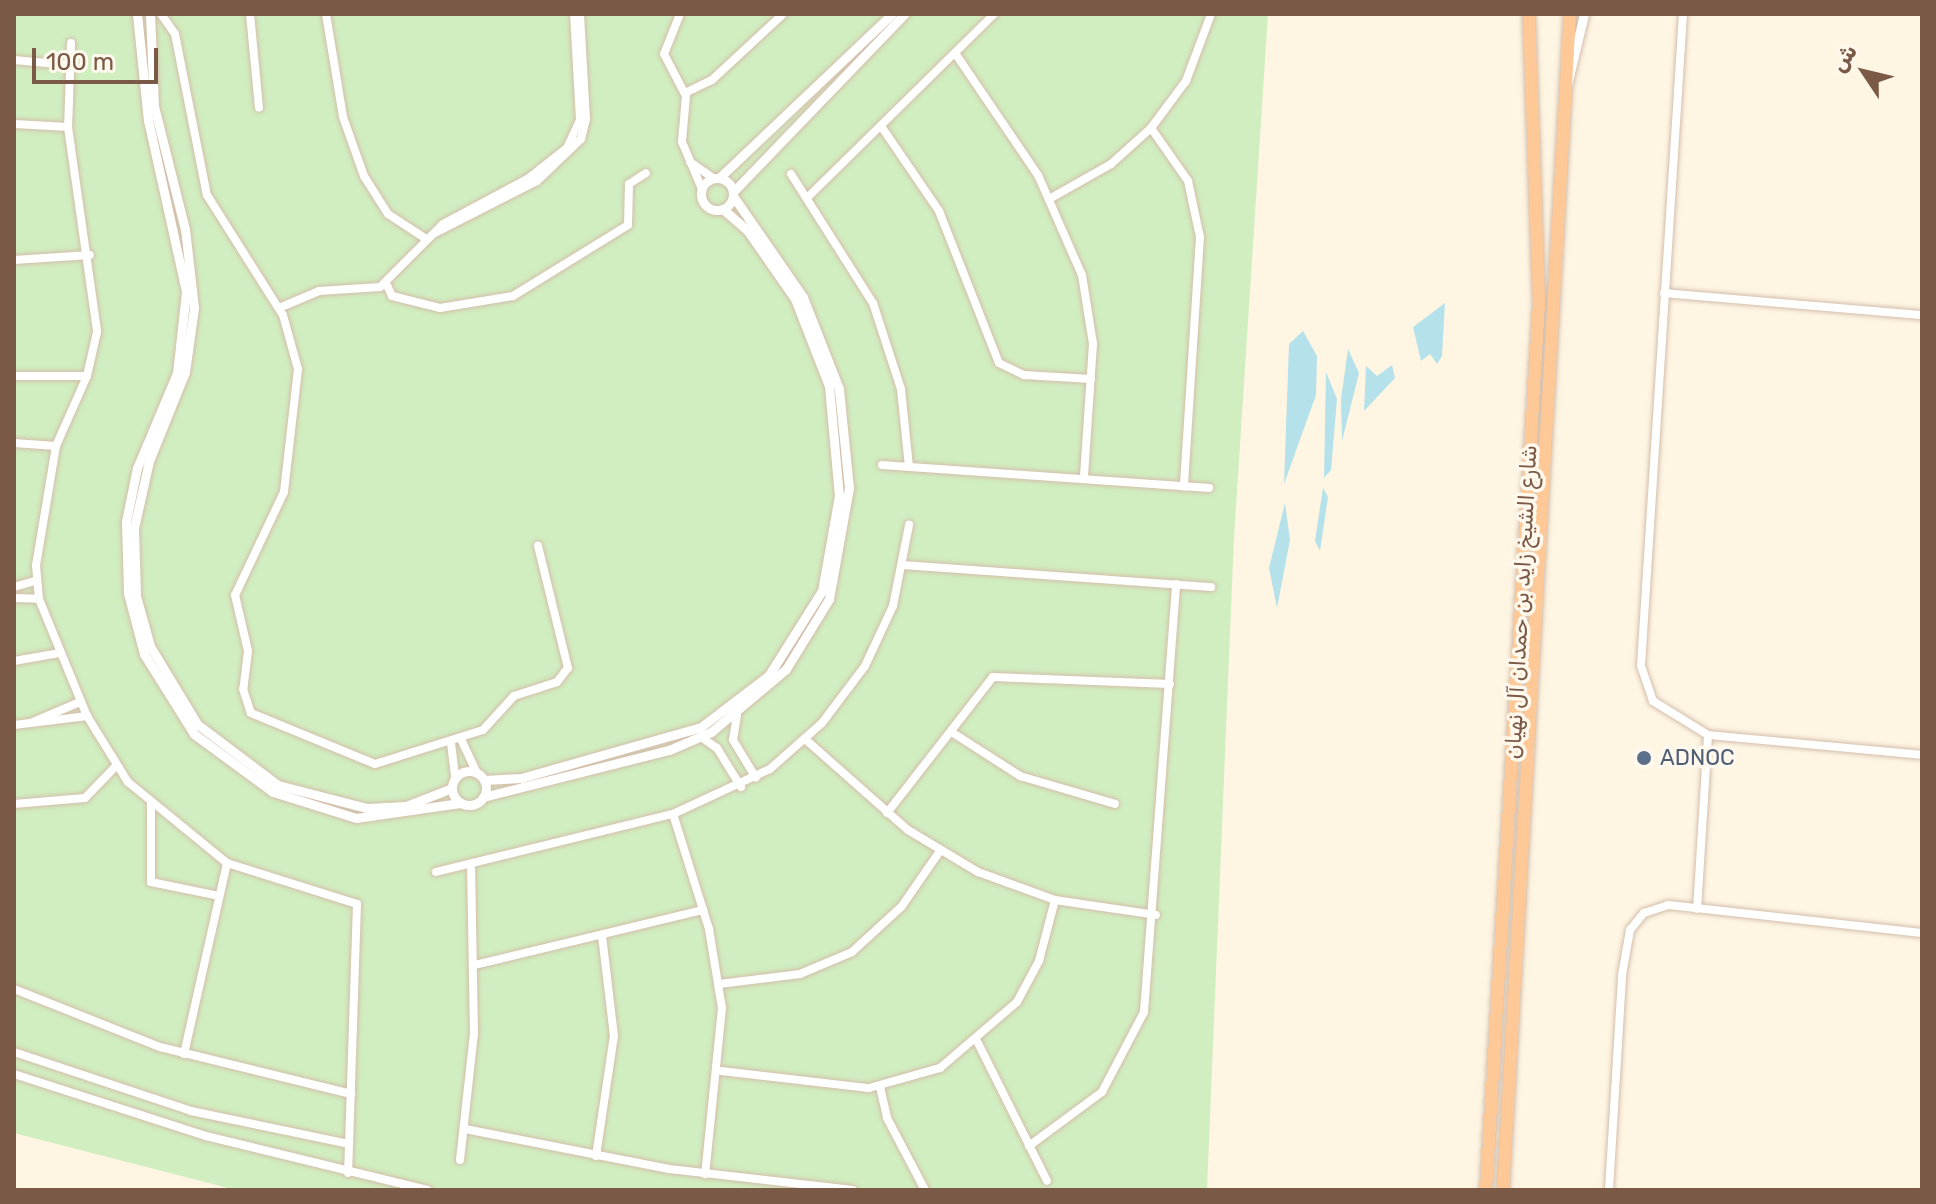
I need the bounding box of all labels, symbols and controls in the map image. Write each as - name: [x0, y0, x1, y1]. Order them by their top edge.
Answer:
- scale bar: [36, 32, 162, 82]
- north arrow: [1824, 32, 1904, 112]
- text: ش: [1825, 39, 1863, 77]
- text: 100 m: [46, 48, 114, 76]
- street label: شارع الشيخ زايد بن حمدان آل نهيان: [1500, 444, 1542, 760]
- place label: ADNOC: [1660, 745, 1735, 771]
- marker: ADNOC: [1635, 749, 1653, 767]

